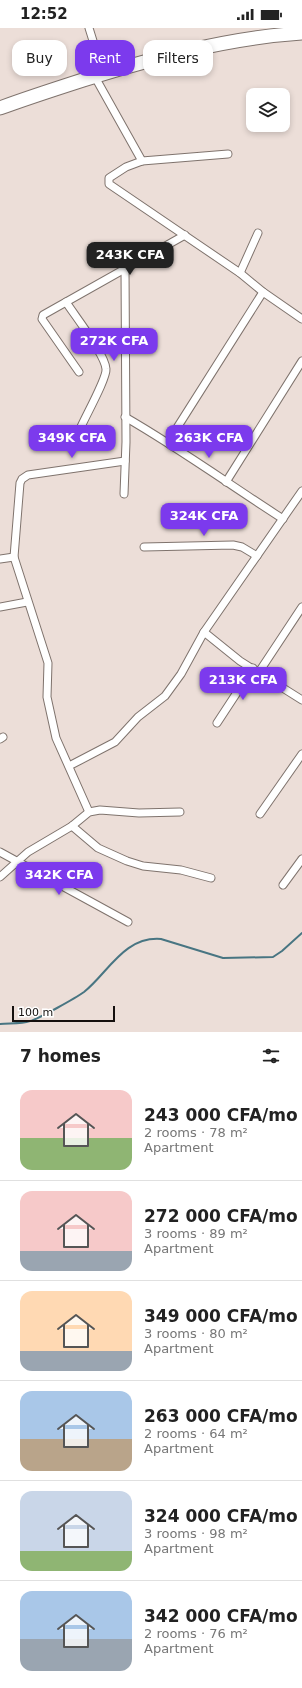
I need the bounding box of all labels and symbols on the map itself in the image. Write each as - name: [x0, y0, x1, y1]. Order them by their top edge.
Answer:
- pin: 243K CFA: [89, 242, 171, 276]
- pin: 272K CFA: [73, 328, 155, 362]
- pin: 349K CFA: [31, 425, 113, 459]
- pin: 263K CFA: [168, 425, 250, 459]
- pin: 324K CFA: [163, 503, 245, 537]
- pin: 213K CFA: [202, 667, 284, 701]
- pin: 342K CFA: [18, 862, 100, 896]
- scale bar: [12, 1004, 115, 1023]

